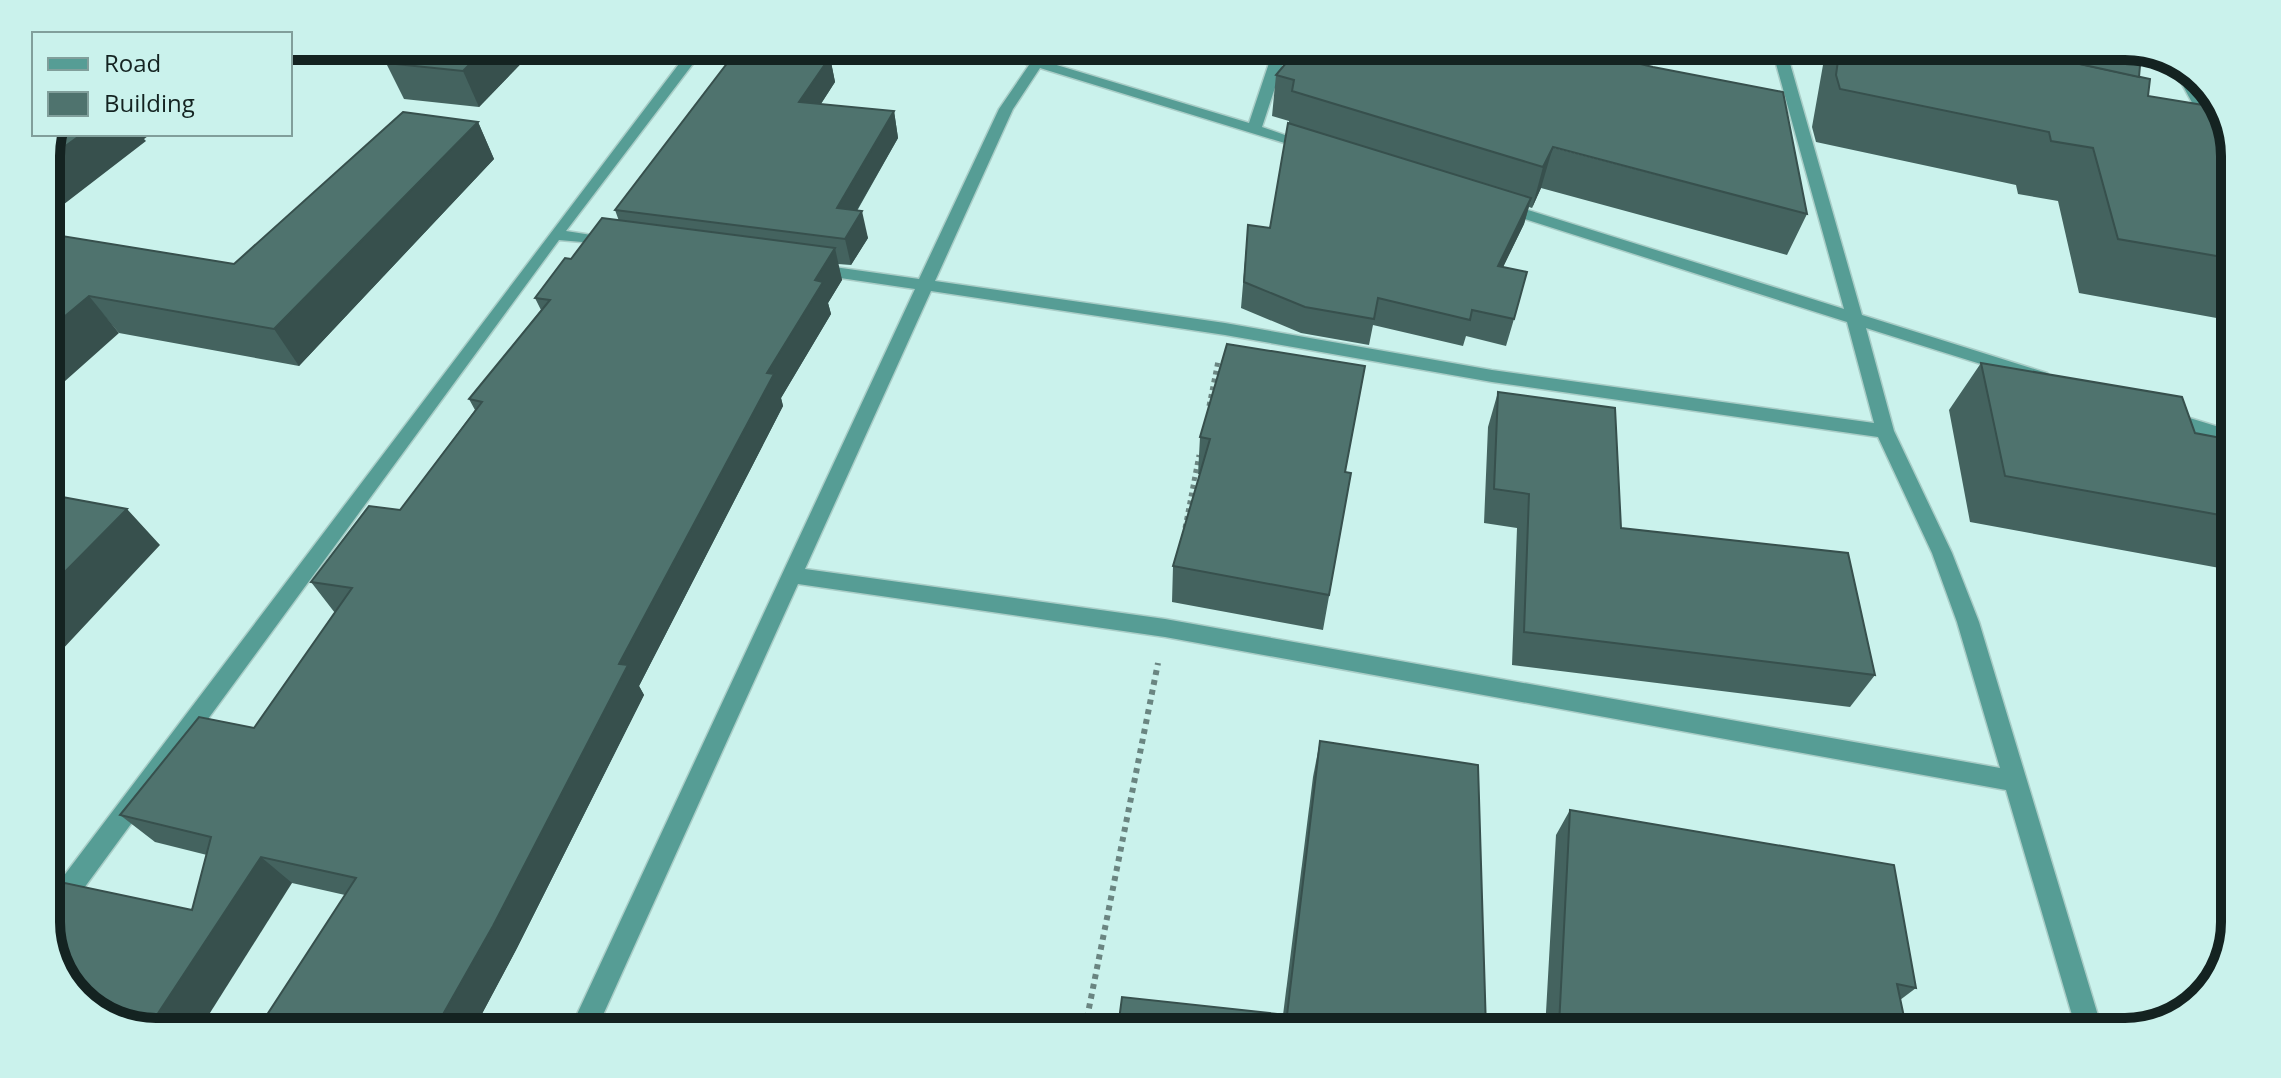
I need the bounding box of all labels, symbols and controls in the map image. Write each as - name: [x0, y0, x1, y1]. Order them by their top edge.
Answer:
- legend: [32, 32, 292, 136]
- text: Road: [104, 46, 161, 79]
- text: Building: [104, 86, 195, 119]

